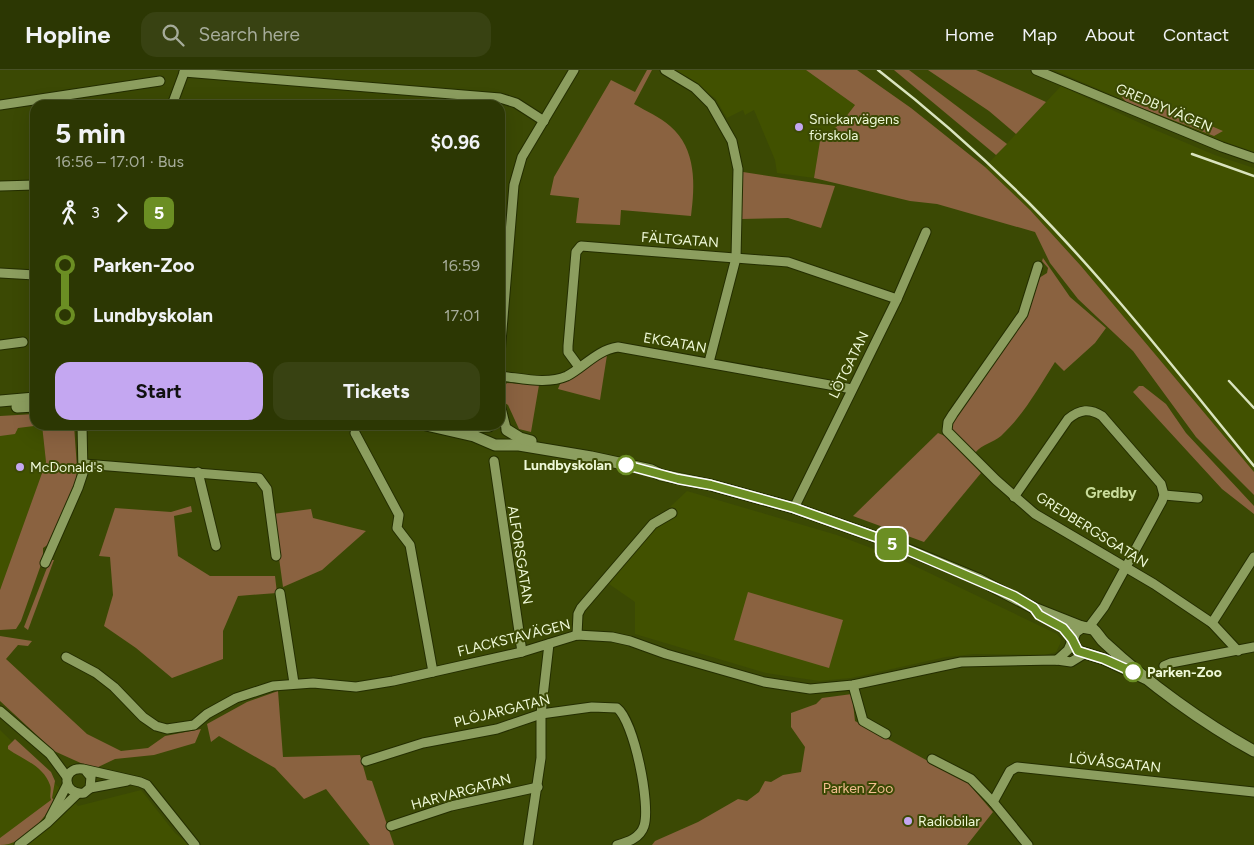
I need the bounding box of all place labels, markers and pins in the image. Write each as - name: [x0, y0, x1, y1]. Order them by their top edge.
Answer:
- place label: Snickarvägens förskola: [809, 111, 899, 144]
- marker: Snickarvägens förskola: [793, 121, 805, 133]
- marker: Lundbyskolan: [616, 455, 636, 475]
- place label: Lundbyskolan: [523, 457, 612, 474]
- place label: McDonald's: [30, 459, 103, 476]
- marker: McDonald's: [14, 461, 26, 473]
- marker: Parken-Zoo: [1123, 662, 1143, 682]
- place label: Parken-Zoo: [1147, 664, 1222, 681]
- place label: Radiobilar: [918, 813, 980, 830]
- marker: Radiobilar: [902, 815, 914, 827]

